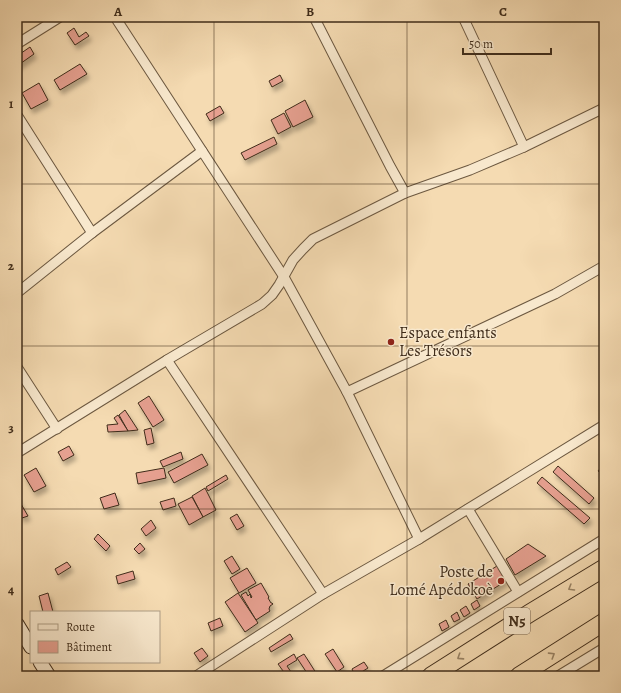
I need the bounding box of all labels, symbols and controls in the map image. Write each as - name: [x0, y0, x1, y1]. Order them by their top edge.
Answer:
- text: A: [113, 3, 123, 20]
- text: B: [306, 3, 314, 20]
- text: C: [499, 3, 507, 20]
- scale bar: [463, 30, 551, 56]
- text: 50 m: [469, 36, 493, 52]
- text: 1: [9, 95, 14, 112]
- text: 2: [8, 257, 15, 274]
- place label: Espace enfants Les Trésors: [399, 322, 497, 362]
- marker: Espace enfants Les Trésors: [386, 337, 396, 347]
- text: 3: [8, 419, 14, 436]
- place label: Poste de Lomé Apédokoè: [389, 561, 493, 601]
- marker: Poste de Lomé Apédokoè: [496, 576, 506, 586]
- text: 4: [8, 581, 14, 598]
- one-way arrow: [568, 584, 575, 591]
- road number: N5: [504, 608, 530, 634]
- legend: [30, 611, 160, 663]
- text: Route: [66, 619, 95, 635]
- text: Bâtiment: [66, 639, 112, 655]
- one-way arrow: [458, 652, 465, 659]
- one-way arrow: [548, 652, 555, 660]

